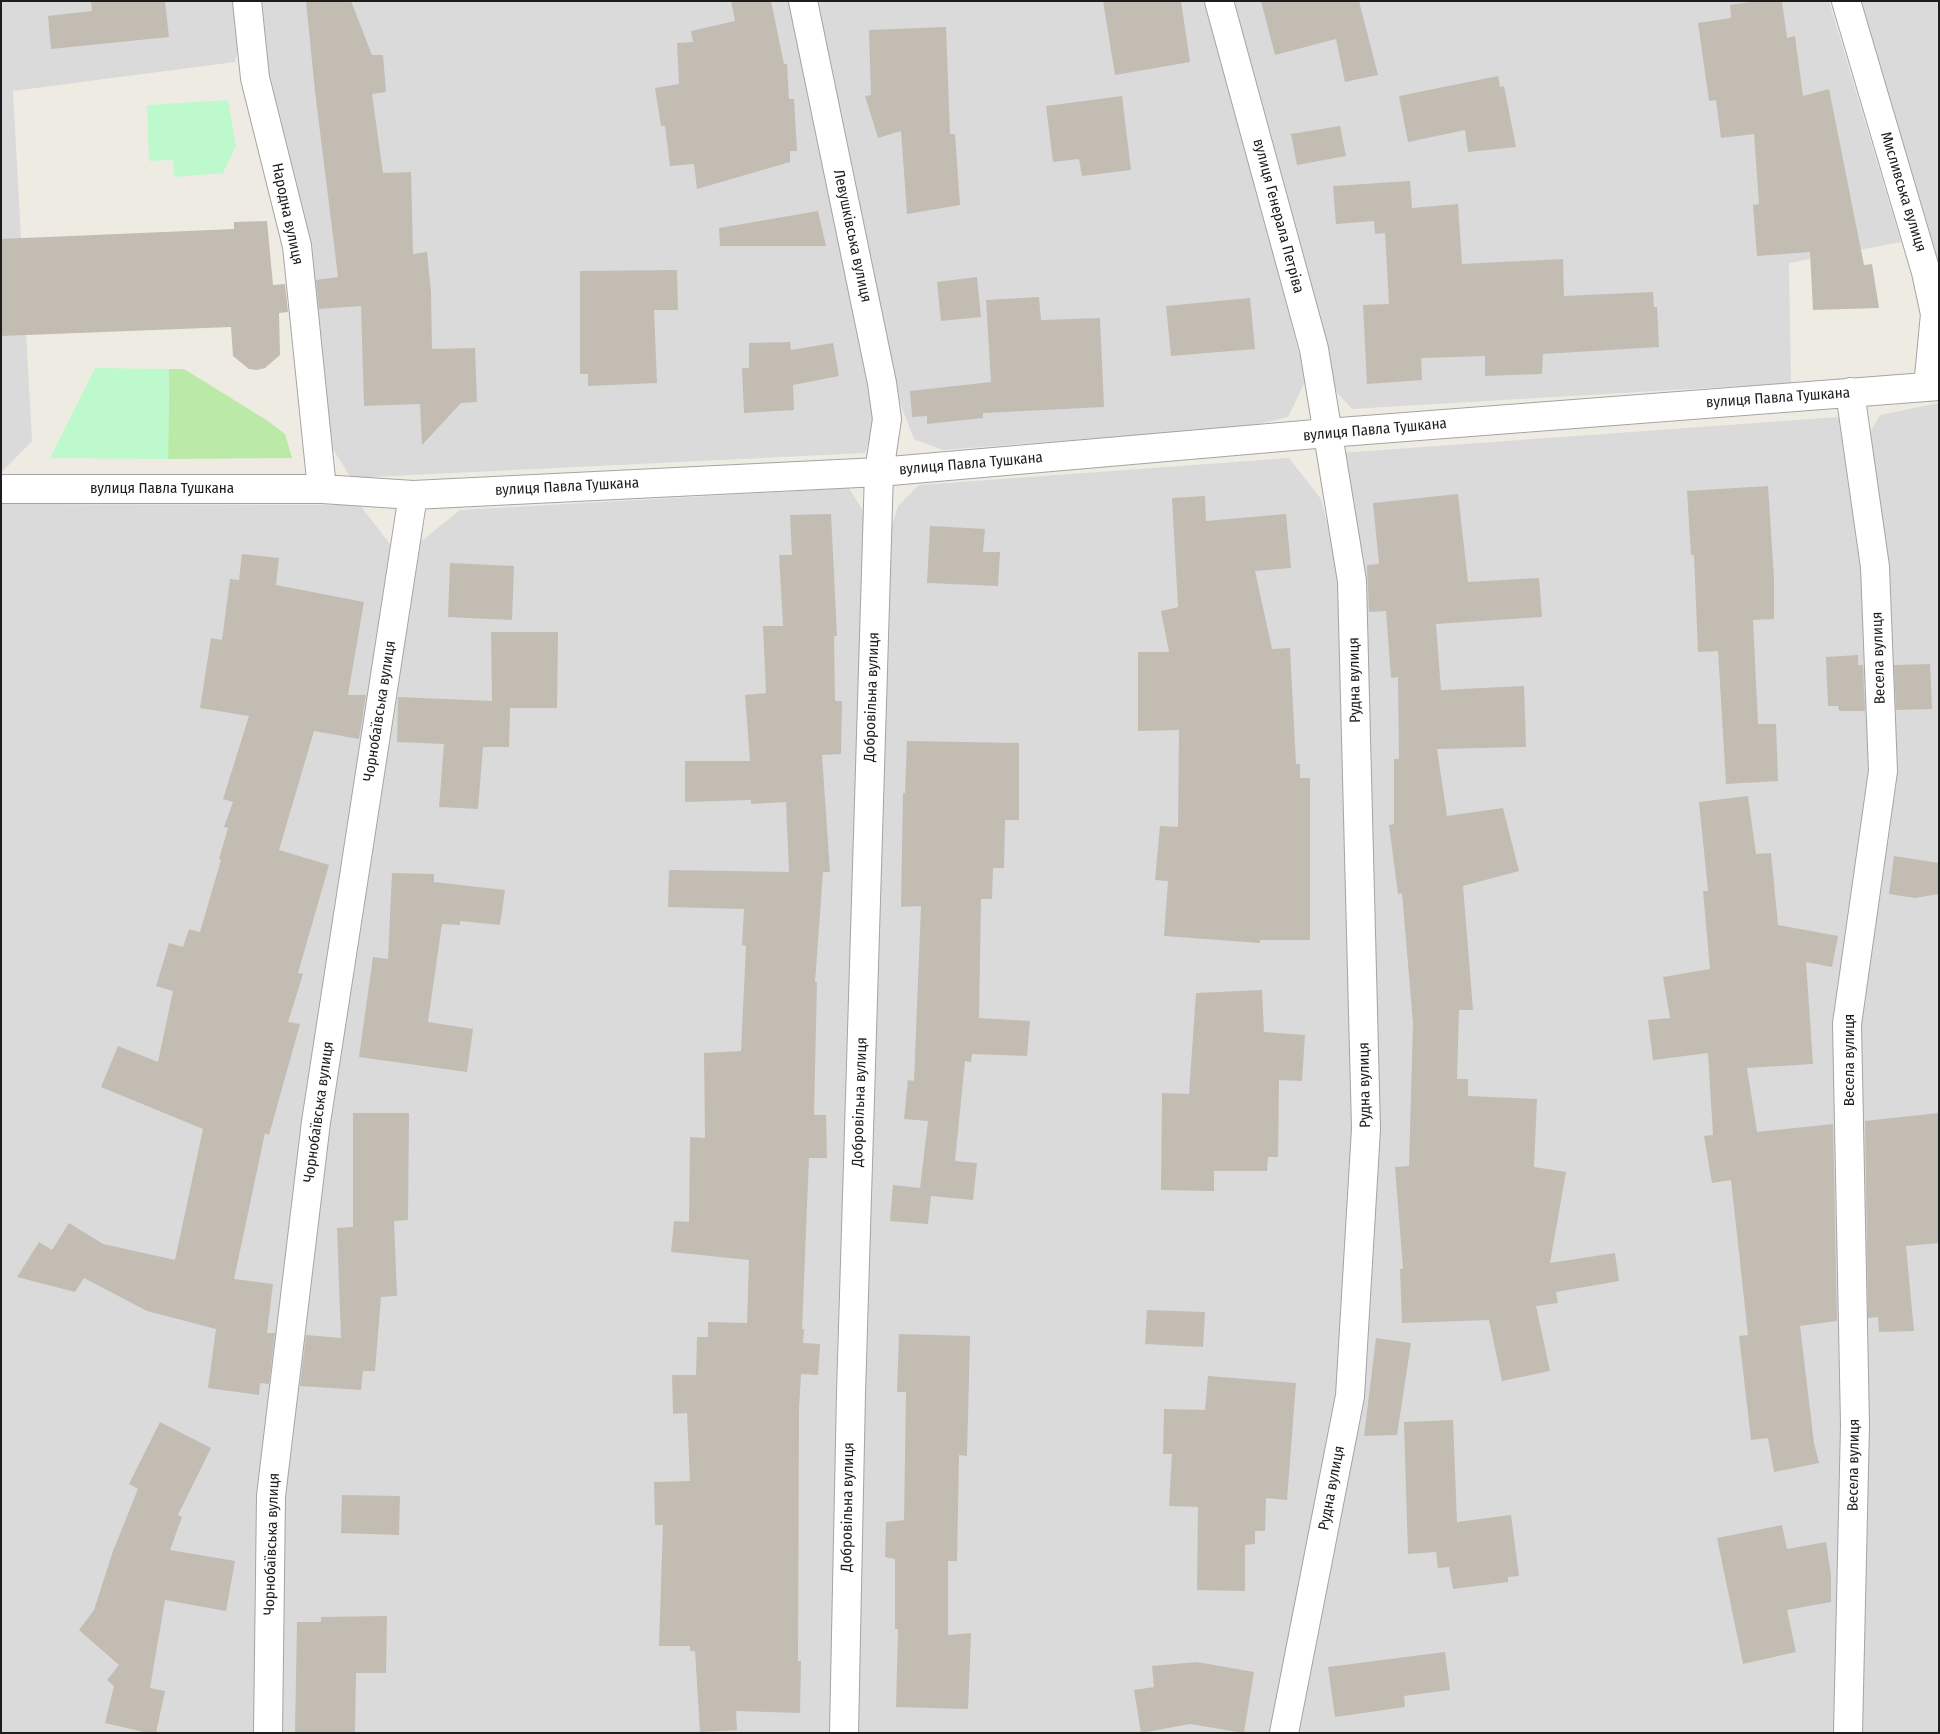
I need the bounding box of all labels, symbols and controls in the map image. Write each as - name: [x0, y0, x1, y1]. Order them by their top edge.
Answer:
- street label: Мисливська вулиця: [1876, 130, 1930, 254]
- street label: вулиця Генерала Петріва: [1249, 137, 1307, 295]
- street label: Народна вулиця: [267, 161, 307, 267]
- street label: Левушківська вулиця: [829, 168, 875, 304]
- street label: вулиця Павла Тушкана: [1705, 384, 1851, 412]
- street label: вулиця Павла Тушкана: [1302, 415, 1448, 445]
- street label: вулиця Павла Тушкана: [898, 449, 1044, 479]
- street label: вулиця Павла Тушкана: [495, 474, 639, 500]
- street label: вулиця Павла Тушкана: [90, 480, 234, 498]
- street label: Весела вулиця: [1868, 611, 1890, 705]
- street label: Добровільна вулиця: [861, 632, 883, 762]
- street label: Рудна вулиця: [1345, 637, 1365, 723]
- street label: Чорнобаївська вулиця: [360, 639, 400, 783]
- street label: Весела вулиця: [1841, 1014, 1859, 1106]
- street label: Добровільна вулиця: [849, 1037, 871, 1167]
- street label: Чорнобаївська вулиця: [300, 1040, 338, 1184]
- street label: Рудна вулиця: [1355, 1042, 1375, 1128]
- street label: Весела вулиця: [1844, 1419, 1864, 1511]
- street label: Добровільна вулиця: [838, 1442, 858, 1572]
- street label: Рудна вулиця: [1315, 1444, 1349, 1532]
- street label: Чорнобаївська вулиця: [261, 1473, 283, 1615]

